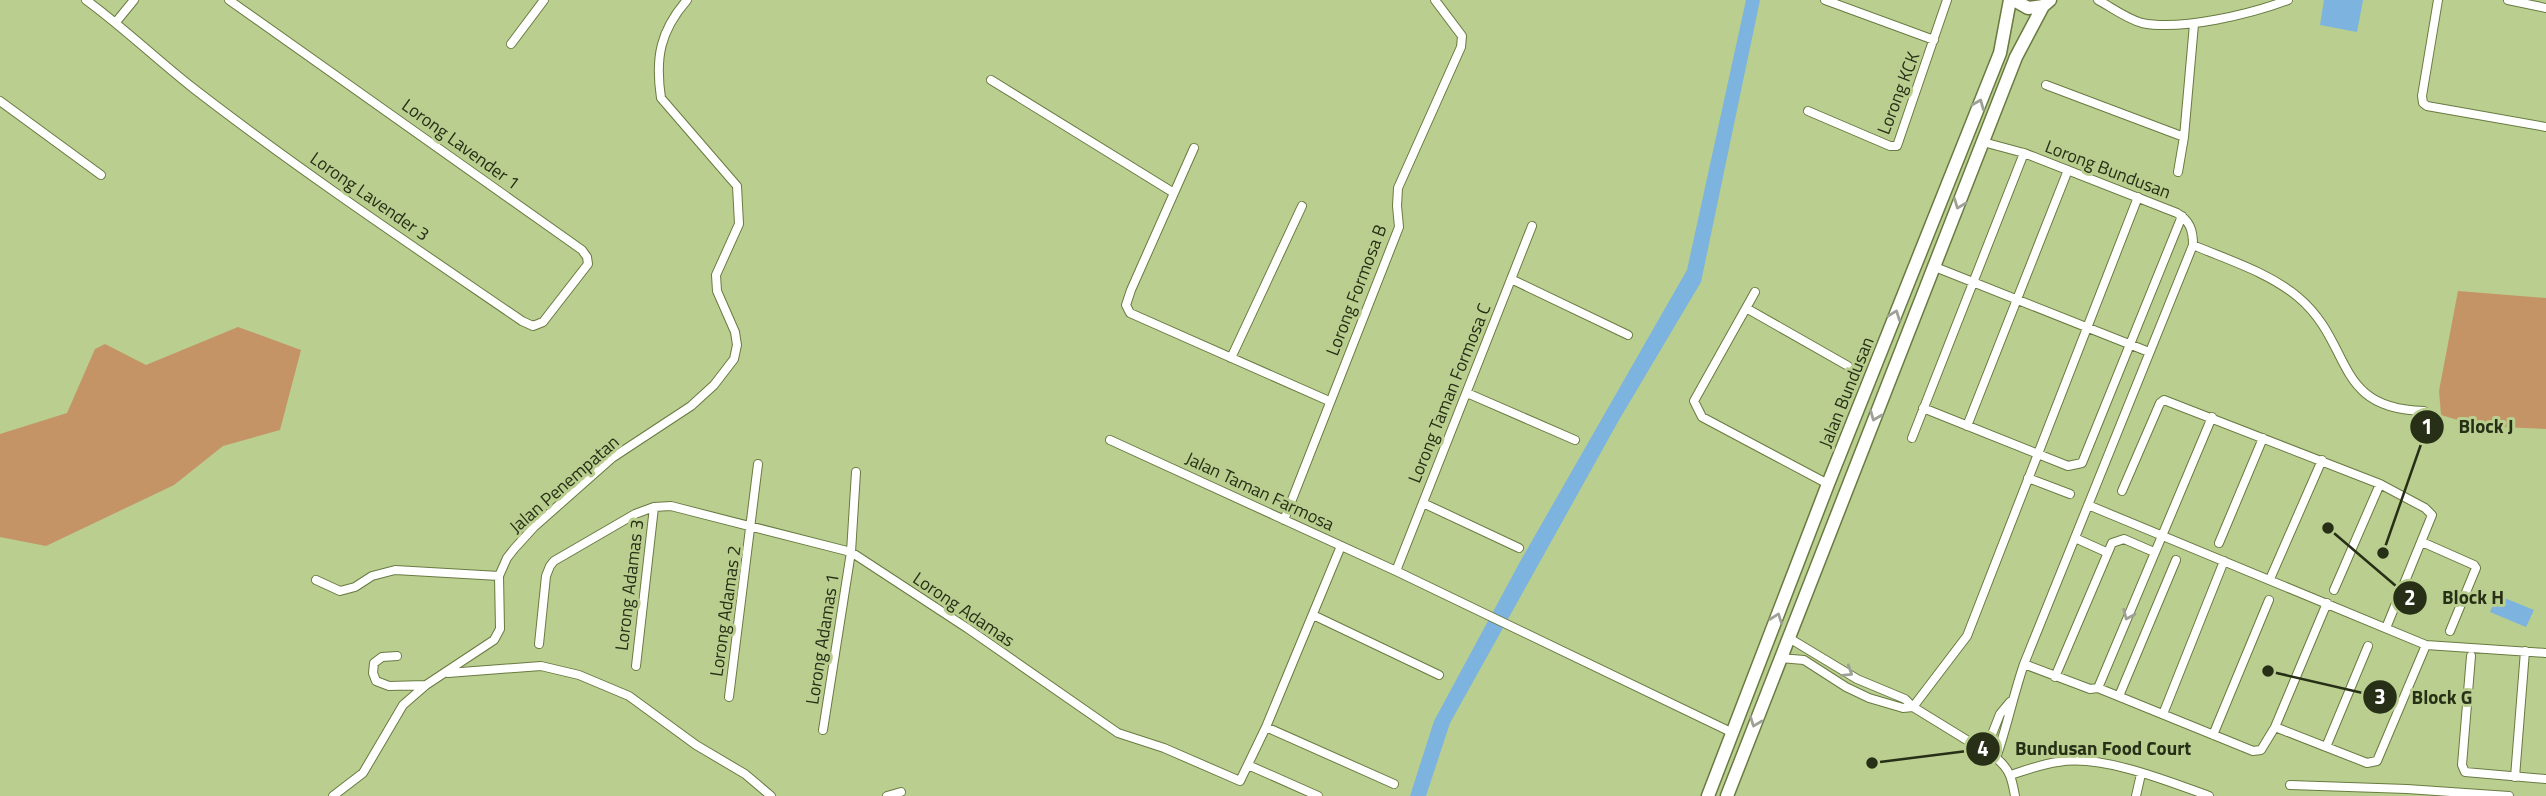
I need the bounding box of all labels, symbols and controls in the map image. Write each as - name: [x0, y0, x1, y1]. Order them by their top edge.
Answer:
- street label: Lorong KCK: [1870, 48, 1926, 138]
- street label: Lorong Lavender 1: [396, 92, 526, 196]
- one-way arrow: [1971, 98, 1985, 110]
- street label: Lorong Bundusan: [2041, 133, 2175, 205]
- street label: Lorong Lavender 3: [305, 145, 435, 247]
- one-way arrow: [1954, 198, 1968, 210]
- street label: Lorong Formosa B: [1319, 221, 1393, 359]
- street label: Lorong Taman Formosa C: [1401, 299, 1497, 487]
- one-way arrow: [1887, 310, 1901, 322]
- street label: Jalan Bundusan: [1811, 332, 1881, 452]
- callout: Block J: [2410, 407, 2528, 447]
- one-way arrow: [1870, 409, 1884, 421]
- text: 1: [2421, 410, 2433, 442]
- text: Block J: [2459, 411, 2514, 440]
- street label: Jalan Penempatan: [503, 429, 625, 539]
- street label: Jalan Taman Farmosa: [1181, 445, 1339, 537]
- street label: Lorong Adamas 3: [608, 518, 650, 652]
- street label: Lorong Adamas 2: [702, 544, 748, 678]
- street label: Lorong Adamas: [908, 565, 1020, 653]
- street label: Lorong Adamas 1: [798, 572, 846, 706]
- callout: Block H: [2393, 578, 2518, 618]
- text: 2: [2404, 581, 2416, 613]
- text: Block H: [2442, 582, 2504, 611]
- one-way arrow: [2123, 608, 2137, 620]
- one-way arrow: [1769, 613, 1783, 625]
- one-way arrow: [1840, 664, 1853, 677]
- callout: Block G: [2363, 677, 2487, 717]
- text: 3: [2374, 680, 2386, 712]
- text: Block G: [2412, 682, 2472, 711]
- one-way arrow: [1750, 715, 1764, 727]
- callout: Bundusan Food Court: [1966, 729, 2205, 769]
- text: 4: [1977, 732, 1989, 764]
- text: Bundusan Food Court: [2015, 733, 2191, 762]

